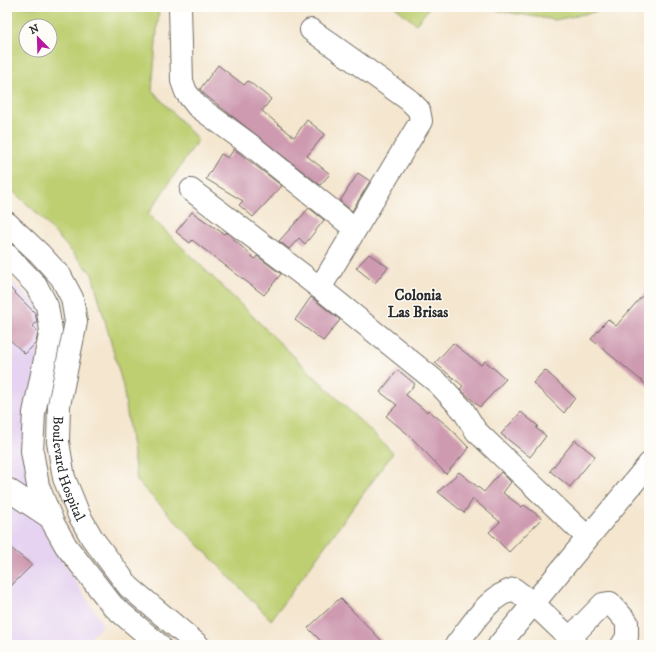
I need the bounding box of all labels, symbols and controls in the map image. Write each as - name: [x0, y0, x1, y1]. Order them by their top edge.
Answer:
- north arrow: [18, 18, 58, 58]
- text: N: [28, 22, 41, 38]
- district label: Colonia Las Brisas: [388, 286, 448, 322]
- street label: Boulevard Hospital: [48, 416, 89, 525]

